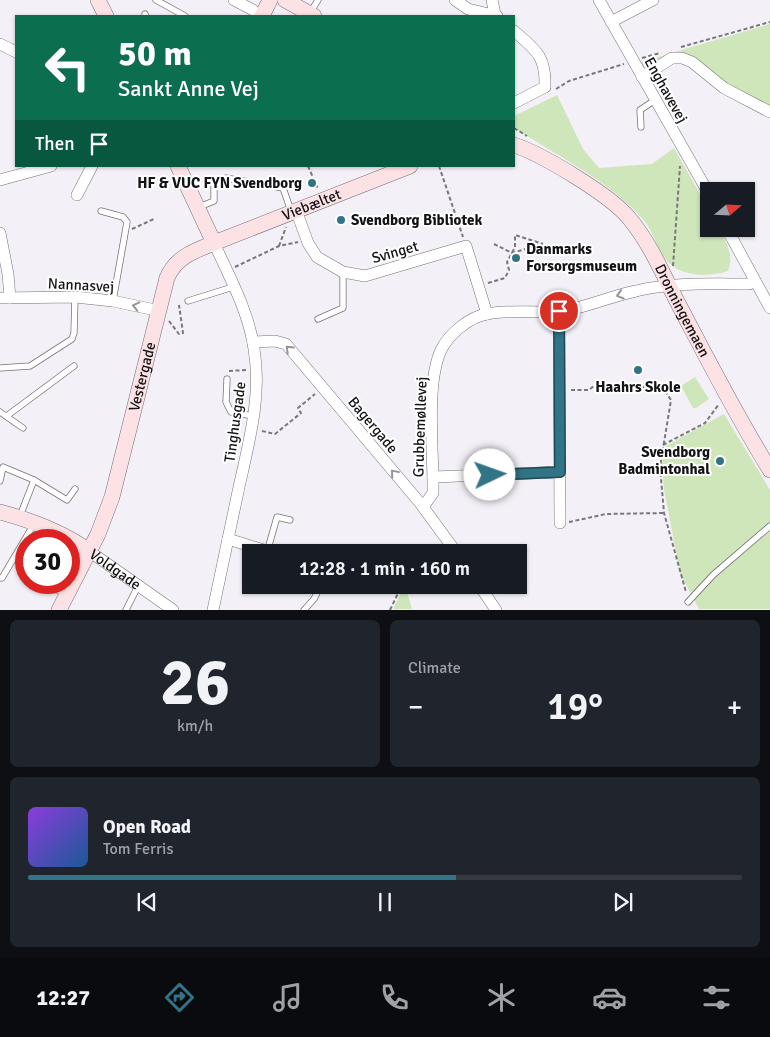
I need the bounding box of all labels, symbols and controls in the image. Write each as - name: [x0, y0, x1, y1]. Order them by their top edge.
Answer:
- text: 50 m: [118, 32, 192, 75]
- icon: left: [35, 35, 100, 100]
- street label: Enghavevej: [641, 54, 691, 126]
- text: Sankt Anne Vej: [118, 75, 259, 102]
- icon: arrive: [85, 130, 113, 158]
- text: Then: [35, 132, 75, 156]
- place label: HF & VUC FYN Svendborg: [137, 174, 302, 192]
- marker: HF & VUC FYN Svendborg: [306, 177, 318, 189]
- north arrow: [700, 182, 755, 238]
- map controls: [700, 182, 755, 237]
- street label: Viebæltet: [279, 185, 344, 224]
- place label: Svendborg Bibliotek: [351, 211, 482, 229]
- marker: Svendborg Bibliotek: [335, 214, 347, 226]
- street label: Svinget: [370, 237, 420, 267]
- place label: Danmarks Forsorgsmuseum: [526, 240, 637, 275]
- marker: Danmarks Forsorgsmuseum: [510, 252, 522, 264]
- street label: Dronningemaen: [651, 261, 714, 360]
- street label: Nannasvej: [47, 274, 115, 296]
- pin: [538, 290, 580, 332]
- one-way arrow: [617, 290, 625, 300]
- icon: arrive: [545, 297, 573, 325]
- one-way arrow: [132, 301, 141, 312]
- street label: Vestergade: [125, 340, 160, 413]
- one-way arrow: [286, 346, 295, 355]
- marker: Haahrs Skole: [632, 364, 644, 376]
- street label: Grubbemøllevej: [409, 376, 431, 478]
- place label: Haahrs Skole: [595, 378, 681, 396]
- street label: Tinghusgade: [220, 380, 250, 464]
- street label: Bagergade: [344, 393, 402, 457]
- place label: Svendborg Badmintonhal: [618, 443, 710, 478]
- position arrow: [463, 448, 515, 500]
- marker: Svendborg Badmintonhal: [714, 455, 726, 467]
- one-way arrow: [391, 469, 400, 478]
- speed limit sign: 30: [15, 529, 80, 594]
- street label: Voldgade: [86, 545, 144, 594]
- text: 12:28 · 1 min · 160 m: [299, 557, 470, 581]
- text: 26: [160, 643, 230, 723]
- text: Climate: [408, 658, 461, 678]
- text: 19°: [547, 683, 603, 730]
- text: −: [408, 690, 423, 724]
- text: +: [727, 690, 742, 724]
- text: km/h: [177, 716, 213, 736]
- text: Open Road: [103, 815, 191, 839]
- text: Tom Ferris: [103, 839, 173, 859]
- icon: previous: [133, 888, 161, 916]
- icon: pause: [371, 888, 399, 916]
- icon: next: [609, 888, 637, 916]
- icon: directions: [162, 980, 197, 1015]
- icon: music: [270, 980, 305, 1015]
- icon: phone: [377, 980, 412, 1015]
- icon: climate: [484, 980, 519, 1015]
- icon: car: [592, 980, 627, 1015]
- icon: filters: [699, 980, 734, 1015]
- text: 12:27: [36, 984, 90, 1011]

